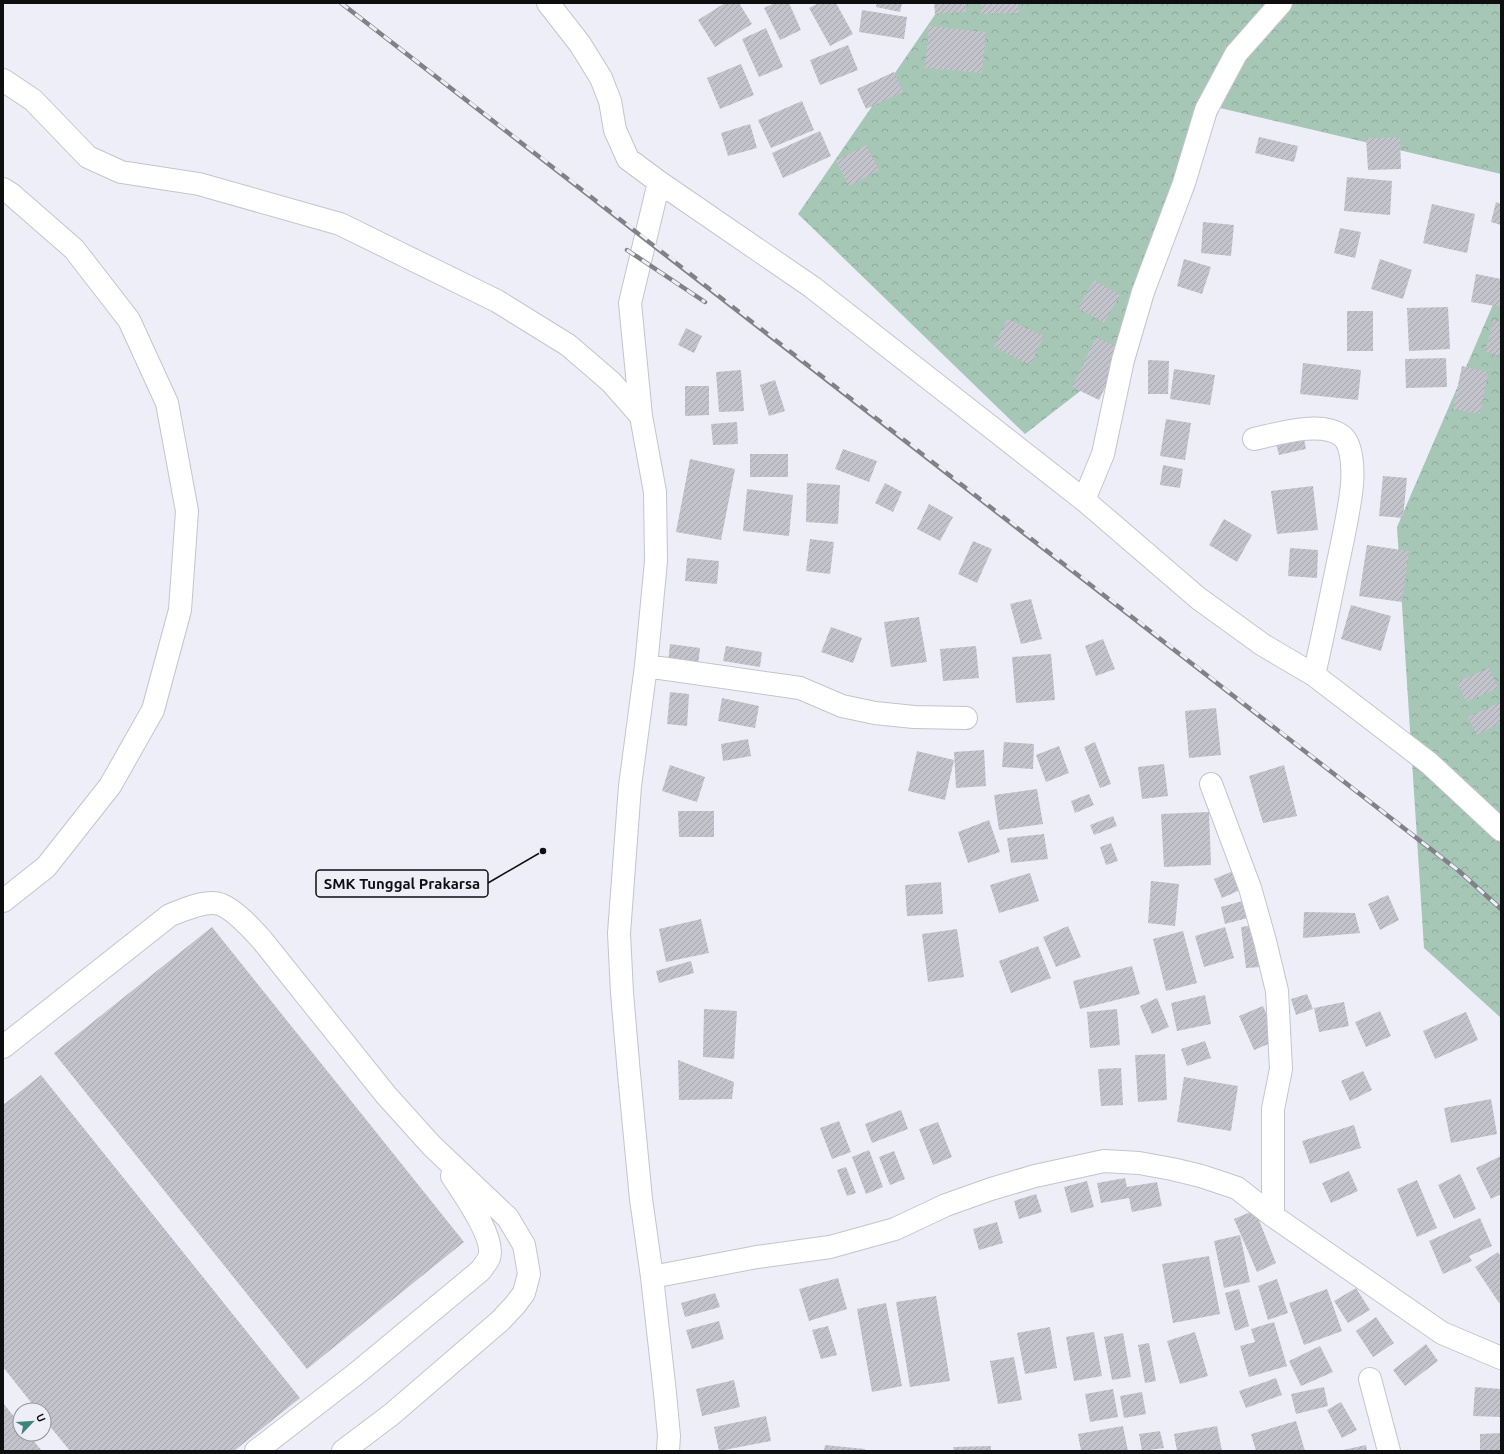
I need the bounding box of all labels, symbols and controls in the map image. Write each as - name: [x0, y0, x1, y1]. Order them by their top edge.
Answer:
- callout: SMK Tunggal Prakarsa: [316, 870, 488, 897]
- text: SMK Tunggal Prakarsa: [324, 875, 480, 892]
- north arrow: [12, 1402, 52, 1442]
- text: U: [34, 1412, 48, 1424]

